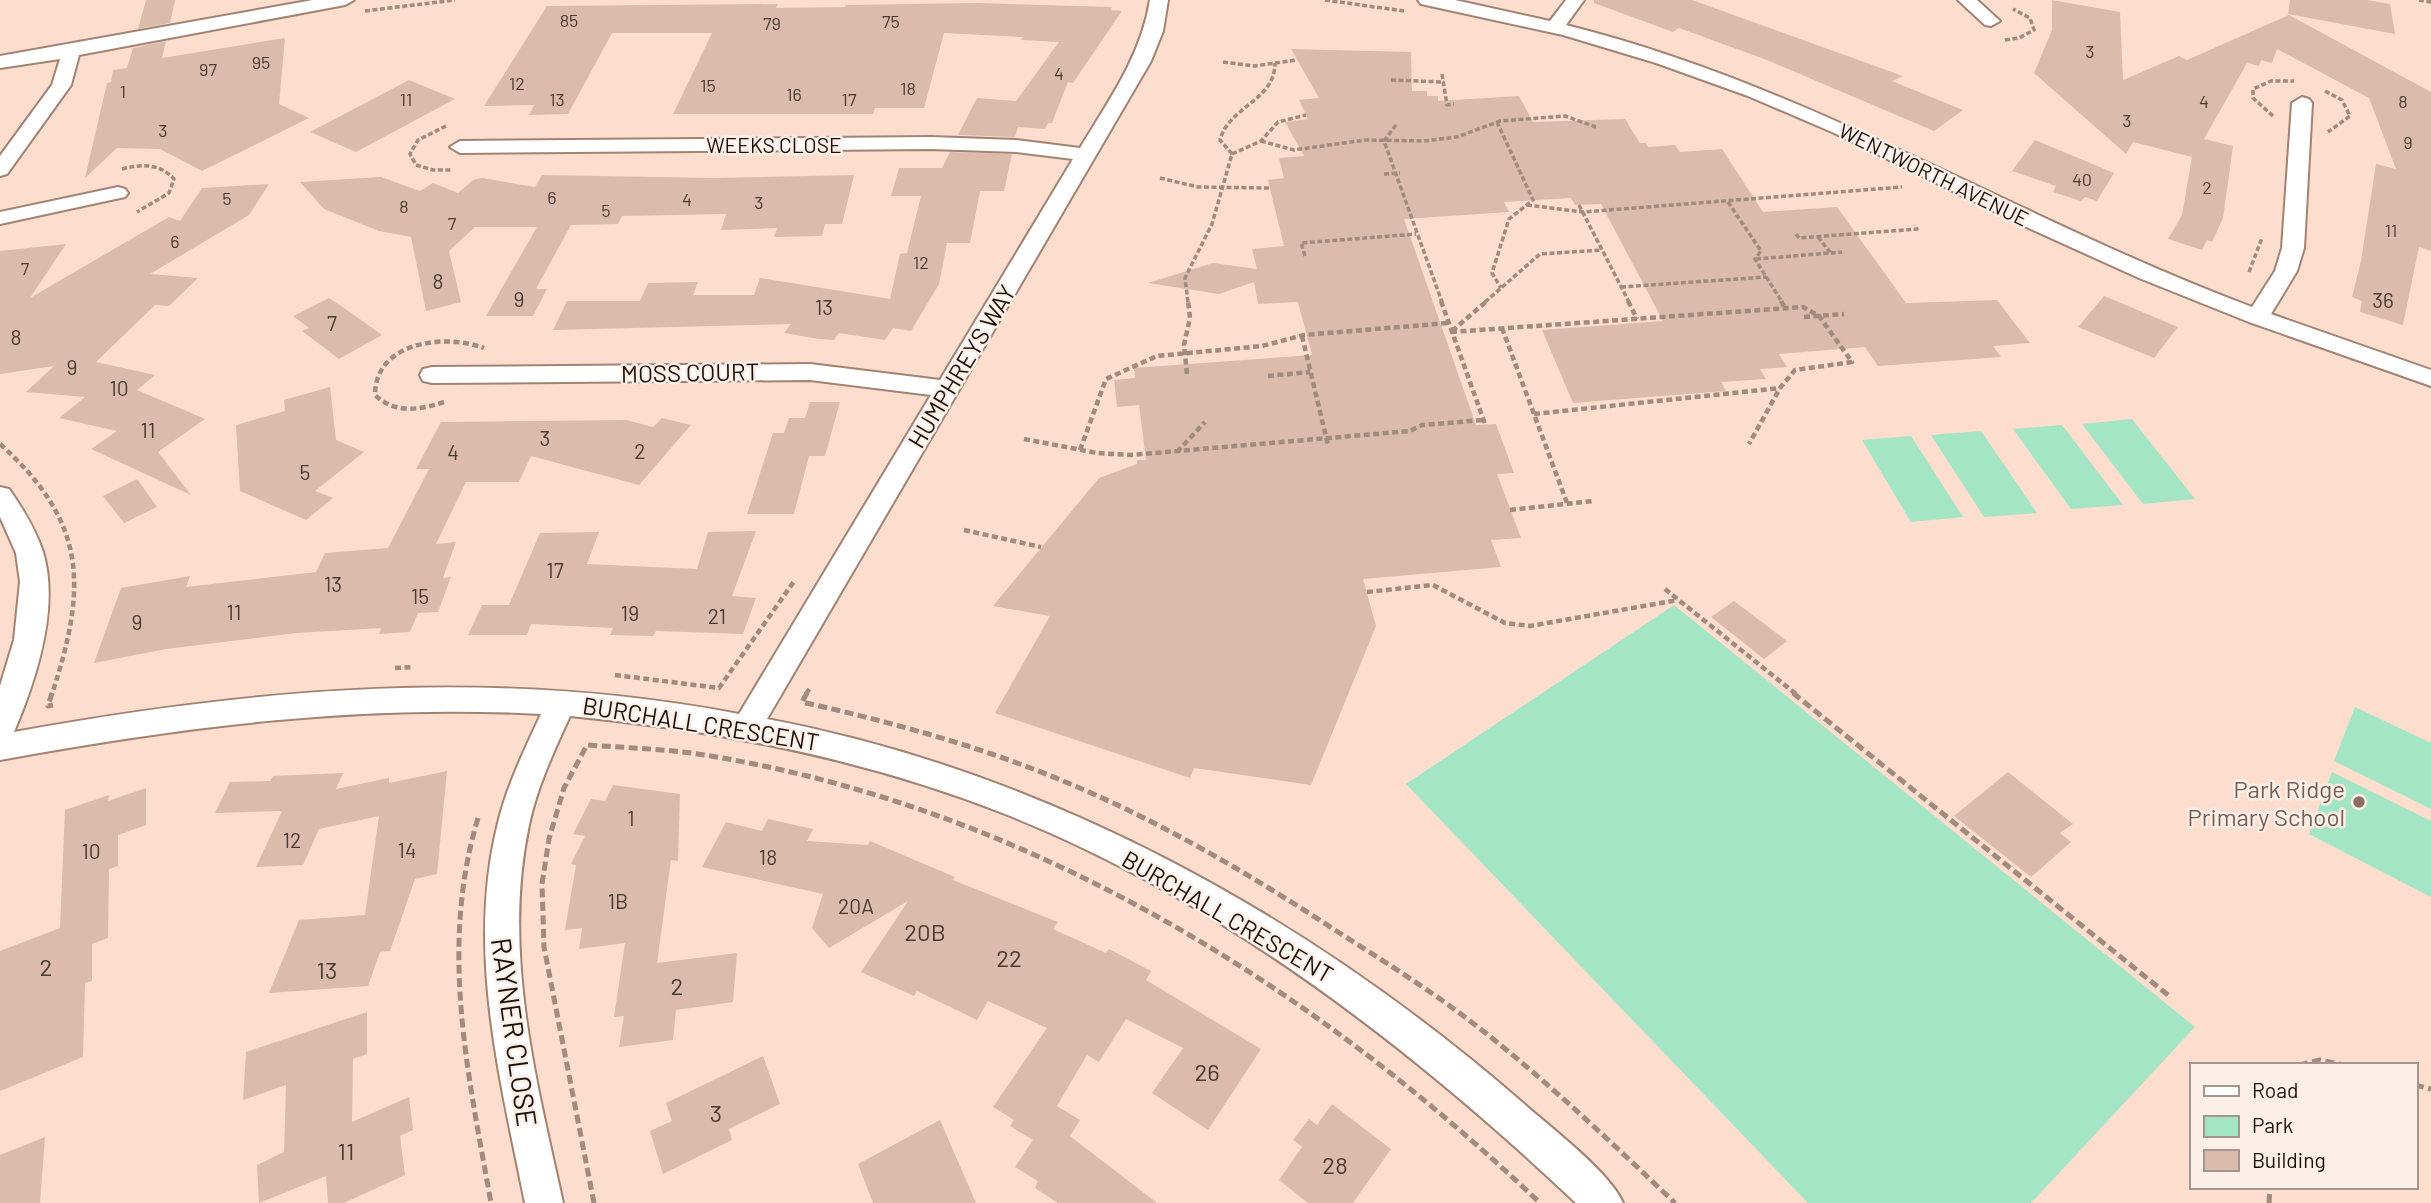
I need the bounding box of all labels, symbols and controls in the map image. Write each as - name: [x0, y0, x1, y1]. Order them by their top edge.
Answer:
- house number: 85: [560, 9, 578, 31]
- house number: 75: [882, 10, 900, 32]
- house number: 79: [763, 12, 781, 34]
- house number: 3: [2085, 40, 2095, 62]
- house number: 95: [252, 51, 270, 73]
- house number: 97: [199, 58, 217, 80]
- house number: 4: [1054, 62, 1064, 84]
- house number: 12: [509, 72, 525, 94]
- house number: 15: [700, 74, 716, 96]
- house number: 18: [900, 77, 916, 99]
- house number: 1: [120, 80, 126, 102]
- house number: 16: [786, 83, 802, 105]
- house number: 11: [400, 88, 412, 110]
- house number: 13: [549, 88, 565, 110]
- house number: 17: [842, 88, 857, 110]
- house number: 4: [2199, 90, 2209, 112]
- house number: 8: [2398, 90, 2408, 112]
- house number: 3: [2122, 109, 2132, 131]
- street label: WENTWORTH AVENUE: [1835, 117, 2033, 231]
- house number: 3: [158, 119, 168, 141]
- house number: 9: [2403, 131, 2413, 153]
- street label: WEEKS CLOSE: [706, 132, 842, 157]
- house number: 40: [2072, 168, 2092, 190]
- house number: 2: [2202, 176, 2212, 198]
- house number: 6: [547, 186, 557, 208]
- house number: 5: [222, 187, 232, 209]
- house number: 4: [682, 188, 692, 210]
- house number: 3: [754, 191, 764, 213]
- house number: 8: [399, 195, 409, 217]
- house number: 5: [601, 199, 611, 221]
- house number: 7: [448, 212, 457, 234]
- house number: 11: [2385, 219, 2397, 241]
- house number: 6: [170, 230, 180, 252]
- house number: 12: [913, 251, 929, 273]
- house number: 7: [21, 257, 30, 279]
- house number: 8: [433, 268, 443, 293]
- street label: HUMPHREYS WAY: [901, 279, 1021, 453]
- house number: 9: [514, 286, 524, 311]
- house number: 36: [2372, 287, 2394, 312]
- house number: 13: [815, 294, 833, 319]
- house number: 7: [327, 310, 337, 335]
- house number: 8: [11, 324, 21, 349]
- house number: 9: [67, 354, 77, 379]
- street label: MOSS COURT: [621, 356, 759, 388]
- house number: 10: [109, 375, 129, 400]
- house number: 11: [141, 417, 155, 442]
- house number: 3: [540, 425, 550, 450]
- house number: 2: [634, 438, 646, 463]
- house number: 4: [447, 439, 459, 464]
- house number: 5: [300, 459, 310, 484]
- house number: 17: [546, 557, 564, 582]
- house number: 13: [324, 571, 342, 596]
- house number: 15: [411, 583, 429, 608]
- house number: 11: [227, 599, 241, 624]
- house number: 19: [621, 600, 639, 625]
- house number: 21: [708, 603, 726, 628]
- house number: 9: [132, 609, 142, 634]
- street label: BURCHALL CRESCENT: [581, 690, 821, 756]
- place label: Park Ridge Primary School: [2188, 774, 2345, 831]
- marker: Park Ridge Primary School: [2351, 794, 2367, 810]
- house number: 1: [627, 805, 635, 830]
- house number: 12: [283, 827, 301, 852]
- house number: 14: [398, 837, 416, 862]
- house number: 10: [81, 838, 101, 863]
- house number: 18: [759, 844, 777, 869]
- street label: BURCHALL CRESCENT: [1117, 844, 1339, 988]
- house number: 1B: [608, 888, 628, 913]
- house number: 20A: [838, 893, 874, 918]
- house number: 20B: [904, 917, 946, 946]
- street label: RAYNER CLOSE: [485, 935, 545, 1129]
- house number: 22: [996, 943, 1022, 972]
- house number: 2: [40, 952, 52, 981]
- house number: 13: [317, 955, 337, 984]
- house number: 2: [671, 971, 683, 1000]
- house number: 26: [1194, 1057, 1220, 1086]
- legend: [2190, 1063, 2417, 1189]
- text: Road: [2252, 1077, 2298, 1102]
- house number: 3: [710, 1098, 722, 1127]
- text: Park: [2252, 1112, 2293, 1137]
- house number: 11: [338, 1136, 354, 1165]
- text: Building: [2252, 1147, 2326, 1172]
- house number: 28: [1322, 1150, 1348, 1179]

